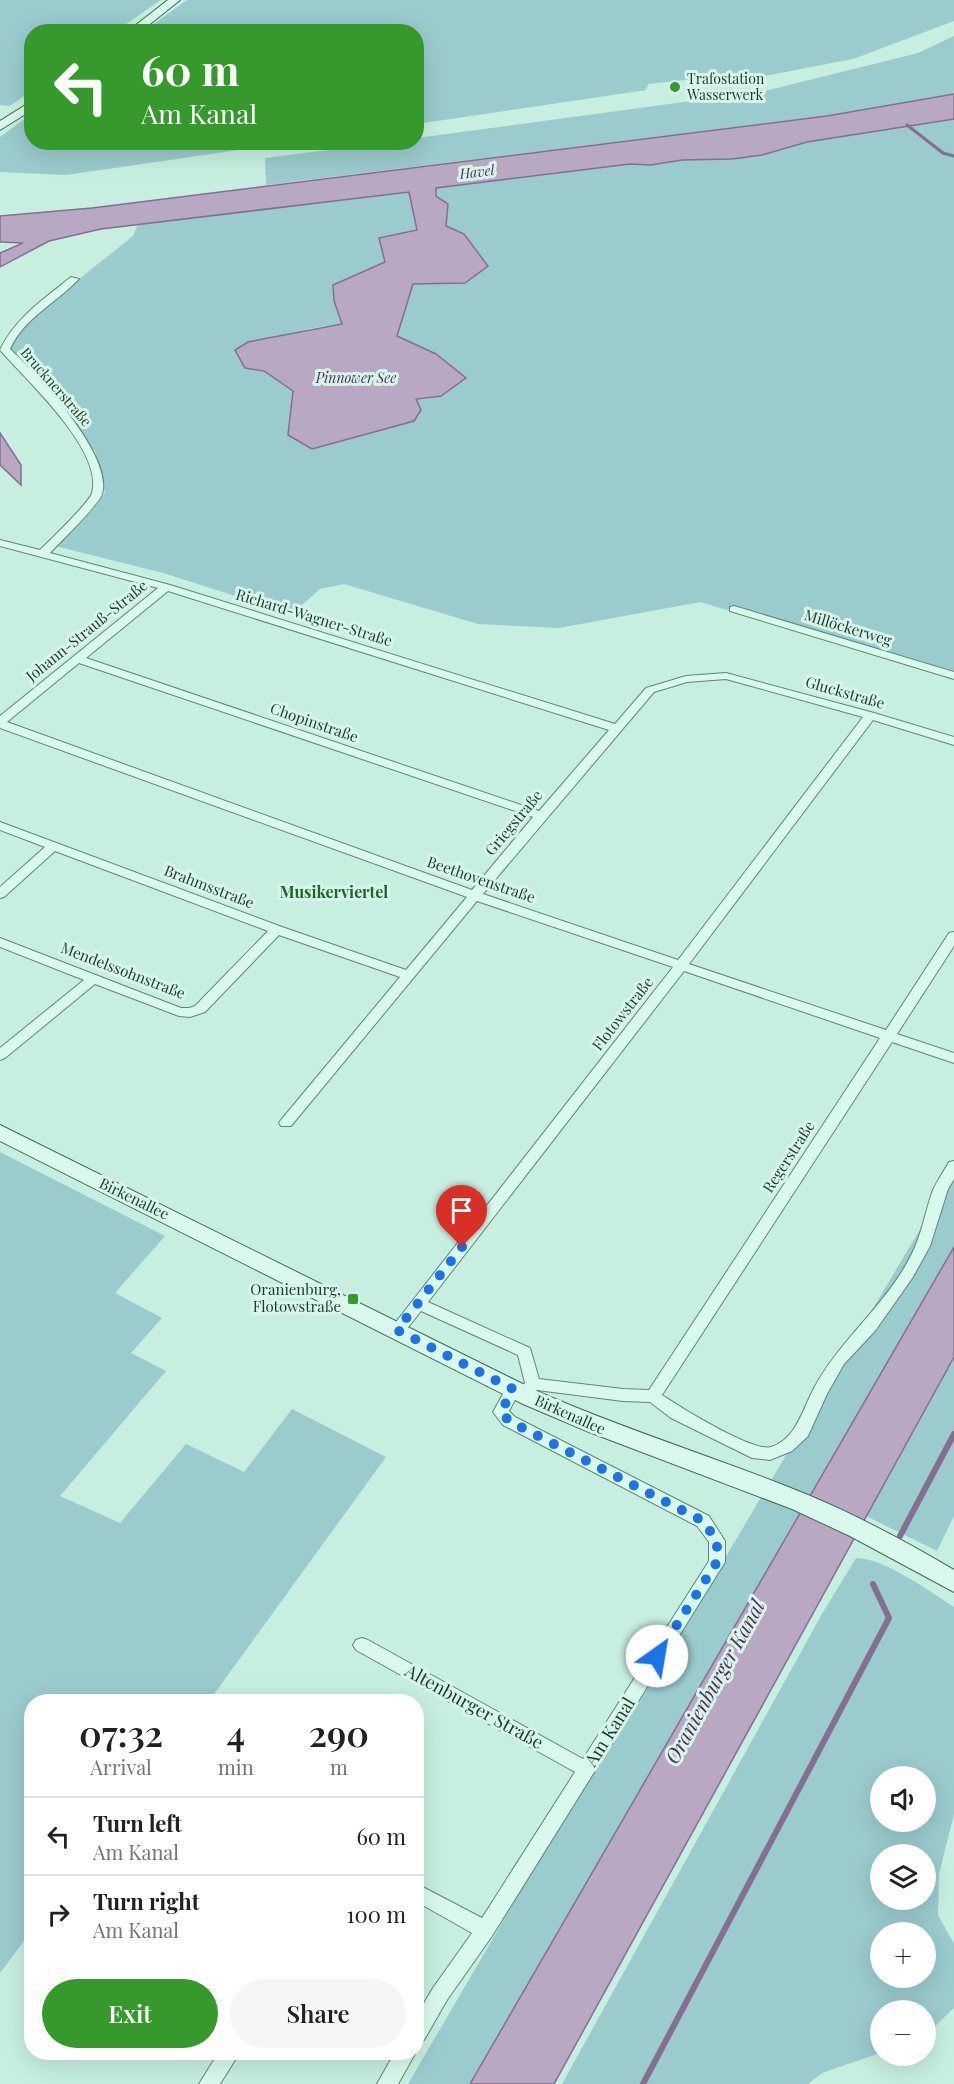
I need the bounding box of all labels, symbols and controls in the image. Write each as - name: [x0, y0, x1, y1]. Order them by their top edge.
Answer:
- text: 60 m: [141, 41, 239, 97]
- icon: left: [42, 48, 120, 126]
- place label: Trafostation Wasserwerk: [686, 69, 765, 104]
- marker: Trafostation Wasserwerk: [668, 80, 682, 94]
- text: Am Kanal: [141, 95, 257, 131]
- water label: Havel: [457, 160, 497, 183]
- street label: Brucknerstraße: [17, 343, 96, 430]
- water label: Pinnower See: [315, 368, 396, 387]
- street label: Johann-Strauß-Straße: [21, 575, 151, 686]
- street label: Richard-Wagner-Straße: [234, 584, 395, 650]
- street label: Millöckerweg: [802, 604, 895, 650]
- street label: Gluckstraße: [803, 671, 887, 713]
- street label: Chopinstraße: [268, 698, 361, 746]
- street label: Griegstraße: [480, 785, 546, 859]
- street label: Beethovenstraße: [425, 851, 538, 907]
- street label: Brahmsstraße: [162, 860, 257, 912]
- district label: Musikerviertel: [280, 881, 388, 902]
- street label: Mendelssohnstraße: [58, 937, 188, 1003]
- street label: Flotowstraße: [587, 972, 657, 1054]
- street label: Regerstraße: [757, 1117, 819, 1196]
- street label: Birkenallee: [96, 1173, 173, 1224]
- pin: [436, 1185, 487, 1247]
- icon: arrive: [445, 1194, 478, 1227]
- place label: Oranienburg, Flotowstraße: [250, 1279, 341, 1316]
- marker: Oranienburg, Flotowstraße: [346, 1292, 360, 1306]
- street label: Birkenallee: [532, 1390, 609, 1439]
- water label: Oranienburger Kanal: [657, 1593, 771, 1768]
- position arrow: [625, 1624, 689, 1688]
- street label: Altenburger Straße: [400, 1658, 548, 1754]
- street label: Am Kanal: [578, 1692, 640, 1772]
- text: 07:32: [79, 1708, 163, 1756]
- text: 4: [227, 1708, 245, 1756]
- text: 290: [309, 1708, 369, 1756]
- text: Arrival: [90, 1753, 152, 1780]
- text: min: [218, 1753, 254, 1780]
- text: m: [330, 1753, 348, 1780]
- map controls: [870, 1766, 936, 2066]
- button: sound: [870, 1766, 936, 1832]
- text: Turn left: [93, 1808, 182, 1838]
- icon: left: [42, 1820, 75, 1853]
- text: 60 m: [356, 1821, 406, 1851]
- text: Am Kanal: [93, 1838, 179, 1865]
- button: layers: [870, 1844, 936, 1910]
- text: Turn right: [93, 1886, 199, 1916]
- icon: right: [42, 1898, 75, 1931]
- text: 100 m: [346, 1899, 406, 1929]
- text: Am Kanal: [93, 1916, 179, 1943]
- button: +: [870, 1922, 936, 1988]
- button: Exit: [42, 1979, 218, 2048]
- button: Share: [230, 1979, 406, 2048]
- button: −: [870, 2000, 936, 2066]

